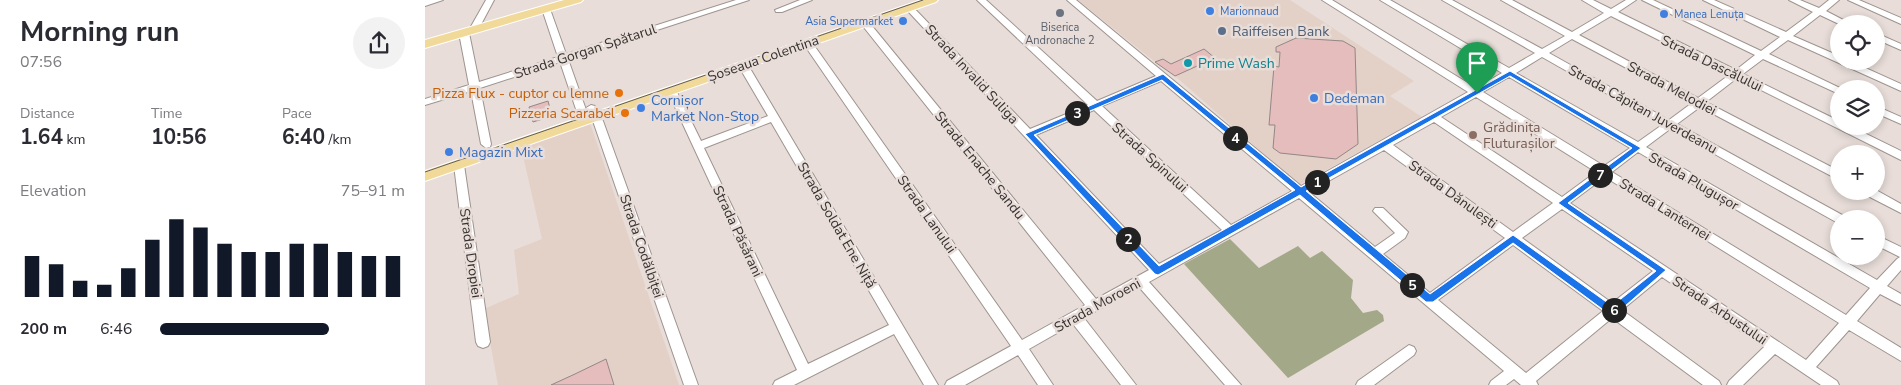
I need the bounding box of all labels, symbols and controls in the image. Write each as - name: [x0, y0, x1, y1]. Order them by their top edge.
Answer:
- place label: Marionnaud: [1220, 4, 1279, 19]
- marker: Marionnaud: [1204, 5, 1216, 17]
- marker: Biserica Andronache 2: [1054, 7, 1066, 19]
- place label: Manea Lenuța: [1674, 7, 1744, 22]
- marker: Manea Lenuța: [1658, 8, 1670, 20]
- text: Morning run: [20, 13, 179, 51]
- place label: Asia Supermarket: [805, 14, 893, 29]
- marker: Asia Supermarket: [897, 15, 909, 27]
- map controls: [1830, 15, 1885, 265]
- button: locate: [1830, 15, 1885, 70]
- button: share: [353, 17, 405, 69]
- street label: Strada Gorgan Spătarul: [512, 19, 660, 83]
- street label: Strada Invalid Suliga: [920, 20, 1023, 128]
- place label: Biserica Andronache 2: [1025, 20, 1095, 48]
- place label: Raiffeisen Bank: [1232, 22, 1330, 41]
- marker: Raiffeisen Bank: [1216, 25, 1228, 37]
- street label: Șoseaua Colentina: [705, 31, 821, 86]
- street label: Strada Dascălului: [1658, 31, 1766, 96]
- pin: [1456, 42, 1498, 93]
- icon: arrive: [1463, 49, 1491, 77]
- text: 07:56: [20, 51, 62, 73]
- place label: Prime Wash: [1198, 54, 1275, 73]
- marker: Prime Wash: [1182, 57, 1194, 69]
- street label: Strada Melodiei: [1624, 57, 1720, 120]
- street label: Strada Căpitan Juverdeanu: [1565, 60, 1721, 158]
- button: layers: [1830, 80, 1885, 135]
- place label: Pizza Flux - cuptor cu lemne: [432, 84, 609, 103]
- marker: Pizza Flux - cuptor cu lemne: [613, 87, 625, 99]
- place label: Dedeman: [1324, 89, 1385, 108]
- place label: Cornișor Market Non-Stop: [651, 91, 759, 126]
- marker: Dedeman: [1308, 92, 1320, 104]
- pin: 3: [1065, 100, 1089, 126]
- marker: Cornișor Market Non-Stop: [635, 102, 647, 114]
- text: Distance: [20, 104, 74, 123]
- text: Time: [151, 104, 182, 123]
- text: Pace: [282, 104, 312, 123]
- place label: Pizzeria Scarabel: [509, 104, 616, 123]
- text: 3: [1073, 104, 1082, 123]
- marker: Pizzeria Scarabel: [619, 107, 631, 119]
- street label: Strada Enache Sandu: [930, 107, 1029, 223]
- street label: Strada Spinului: [1108, 118, 1192, 197]
- place label: Grădinița Fluturașilor: [1483, 118, 1555, 153]
- text: 1.64: [20, 123, 63, 151]
- text: 10:56: [151, 123, 207, 151]
- text: 6:40: [282, 123, 325, 151]
- pin: 4: [1223, 126, 1247, 150]
- text: 4: [1231, 129, 1240, 148]
- marker: Grădinița Fluturașilor: [1467, 129, 1479, 141]
- text: km: [63, 130, 86, 149]
- text: /km: [325, 130, 352, 149]
- place label: Magazin Mixt: [459, 143, 543, 162]
- button: +: [1830, 145, 1885, 200]
- marker: Magazin Mixt: [443, 146, 455, 158]
- street label: Strada Plugușor: [1645, 148, 1742, 215]
- street label: Strada Dănulești: [1405, 156, 1501, 233]
- street label: Strada Soldat Ene Niță: [793, 159, 880, 292]
- pin: 7: [1587, 162, 1613, 188]
- text: 7: [1596, 166, 1605, 185]
- pin: 1: [1305, 170, 1329, 194]
- street label: Strada Lanului: [893, 172, 961, 257]
- text: 1: [1313, 173, 1322, 192]
- street label: Strada Lanternei: [1616, 174, 1714, 245]
- text: Elevation: [20, 180, 86, 202]
- text: 75–91 m: [341, 180, 405, 202]
- street label: Strada Păsărani: [708, 182, 767, 280]
- street label: Strada Codălbiței: [615, 192, 668, 301]
- street label: Strada Dropiei: [455, 207, 486, 299]
- button: −: [1830, 210, 1885, 265]
- pin: 2: [1115, 226, 1141, 252]
- text: 2: [1124, 230, 1133, 249]
- pin: 5: [1399, 272, 1425, 298]
- street label: Strada Arbustului: [1668, 272, 1771, 349]
- street label: Strada Moroeni: [1051, 274, 1144, 337]
- text: 5: [1408, 276, 1417, 295]
- pin: 6: [1601, 298, 1627, 322]
- text: 6: [1610, 301, 1619, 320]
- text: 200 m: [20, 318, 67, 340]
- text: 6:46: [100, 318, 132, 340]

